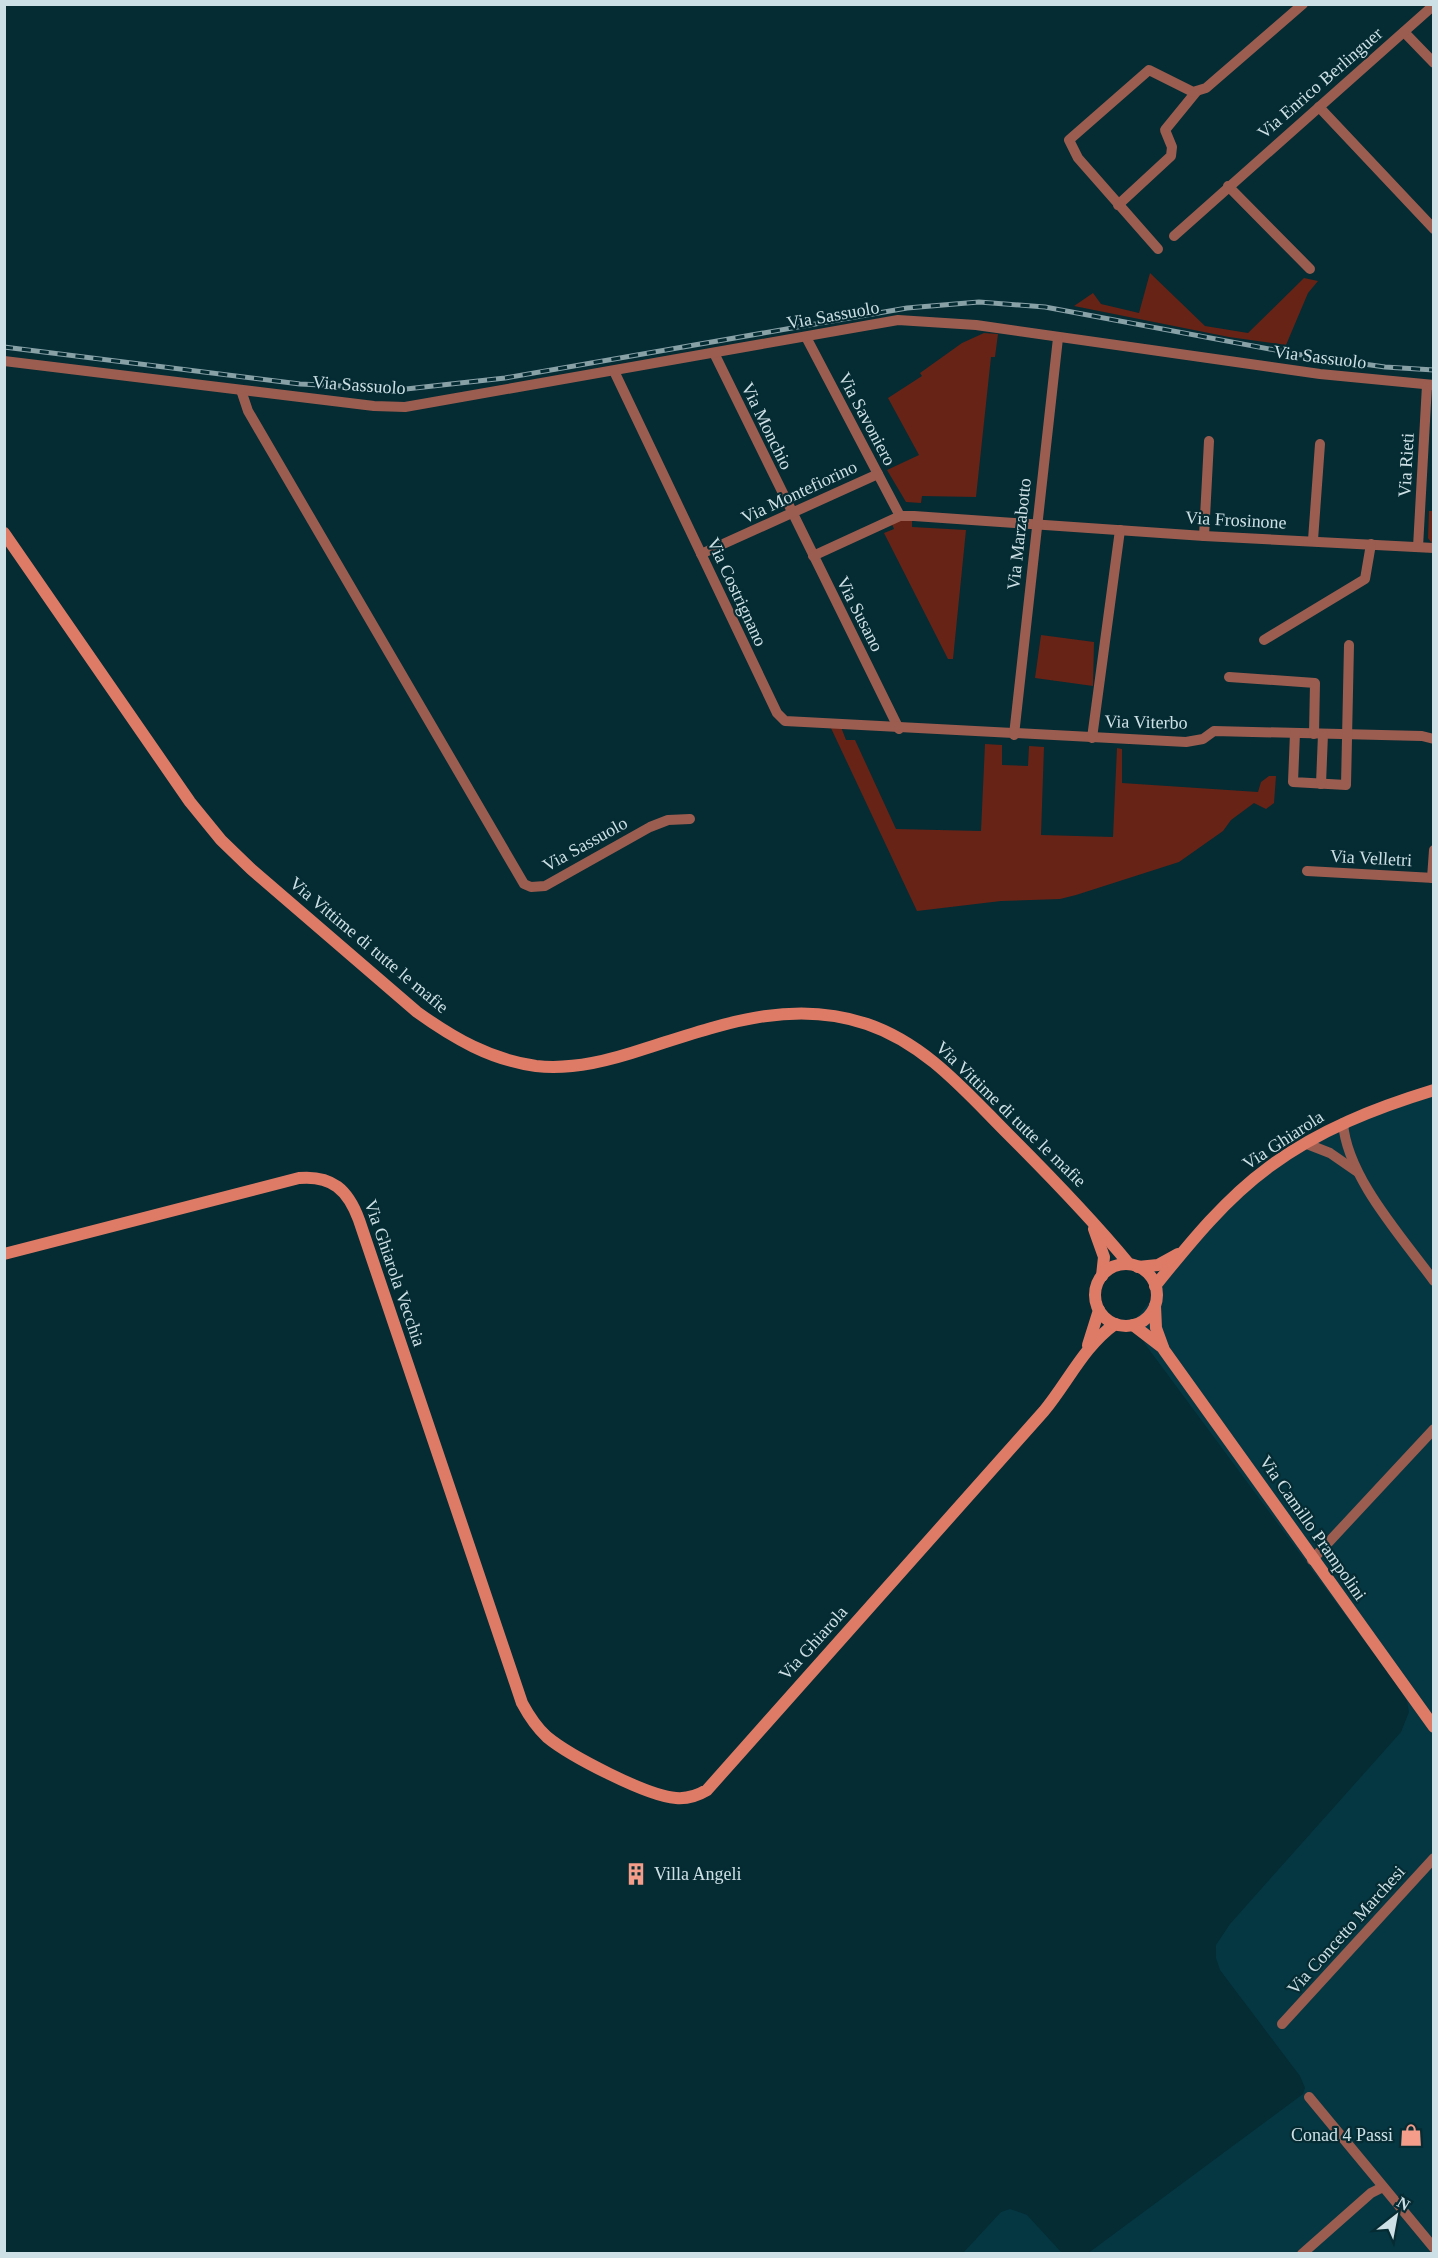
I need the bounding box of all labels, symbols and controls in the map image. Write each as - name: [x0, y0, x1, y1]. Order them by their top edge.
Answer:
- street label: Via Enrico Berlinguer: [1253, 23, 1387, 143]
- street label: Via Sassuolo: [785, 297, 881, 333]
- street label: Via Sassuolo: [1272, 341, 1368, 373]
- street label: Via Savoniero: [834, 369, 900, 469]
- street label: Via Sassuolo: [312, 372, 406, 398]
- street label: Via Monchio: [737, 379, 797, 473]
- street label: Via Rieti: [1394, 432, 1418, 498]
- street label: Via Montefiorino: [738, 456, 860, 528]
- street label: Via Marzabotto: [1003, 477, 1035, 591]
- street label: Via Frosinone: [1185, 507, 1287, 533]
- street label: Via Costrignano: [703, 535, 771, 649]
- street label: Via Susano: [833, 573, 887, 655]
- street label: Via Viterbo: [1104, 711, 1188, 733]
- street label: Via Sassuolo: [539, 813, 631, 875]
- street label: Via Velletri: [1329, 846, 1413, 870]
- street label: Via Vittime di tutte le mafie: [286, 873, 452, 1017]
- street label: Via Vittime di tutte le mafie: [932, 1037, 1090, 1191]
- street label: Via Ghiarola: [1239, 1106, 1327, 1174]
- street label: Via Ghiarola Vecchia: [361, 1197, 429, 1349]
- street label: Via Camillo Prampolini: [1256, 1452, 1370, 1604]
- street label: Via Ghiarola: [775, 1602, 851, 1684]
- building icon: Villa Angeli: [623, 1861, 649, 1887]
- street label: Via Concetto Marchesi: [1283, 1862, 1409, 1998]
- place label: Villa Angeli: [654, 1864, 741, 1884]
- shop icon: Conad 4 Passi: [1398, 2122, 1424, 2148]
- place label: Conad 4 Passi: [1291, 2125, 1393, 2145]
- north arrow: [1366, 2186, 1426, 2246]
- text: N: [1394, 2193, 1413, 2214]

